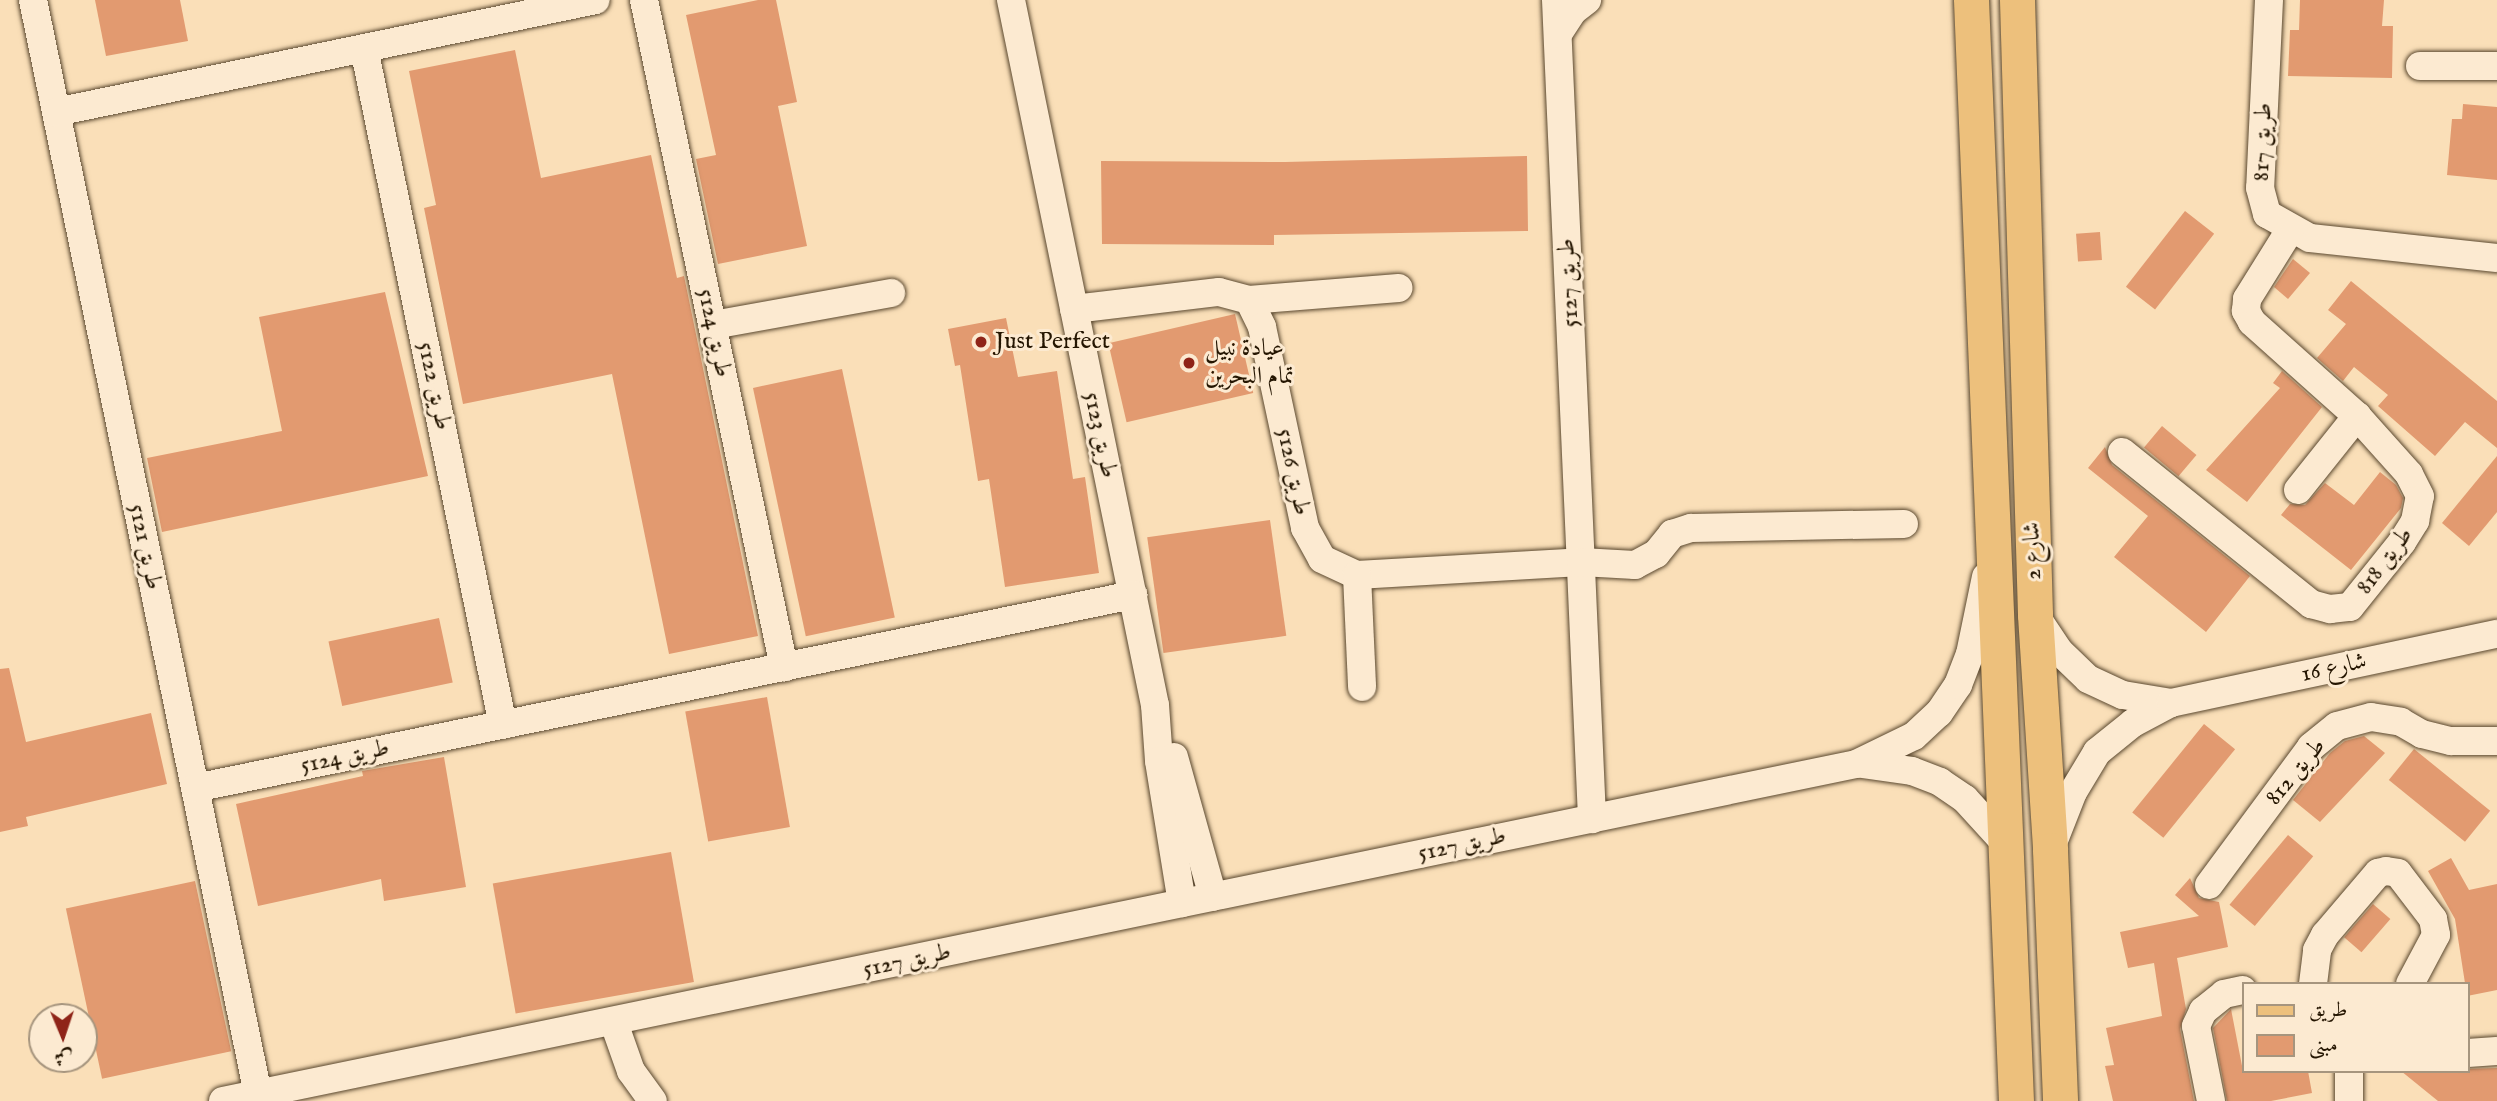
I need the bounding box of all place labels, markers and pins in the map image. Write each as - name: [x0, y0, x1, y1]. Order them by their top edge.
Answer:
- place label: Just Perfect: [995, 328, 1110, 356]
- marker: Just Perfect: [973, 334, 989, 350]
- place label: عيادة نبيل تمام البحرين: [1205, 335, 1294, 391]
- marker: عيادة نبيل تمام البحرين: [1179, 353, 1199, 373]

